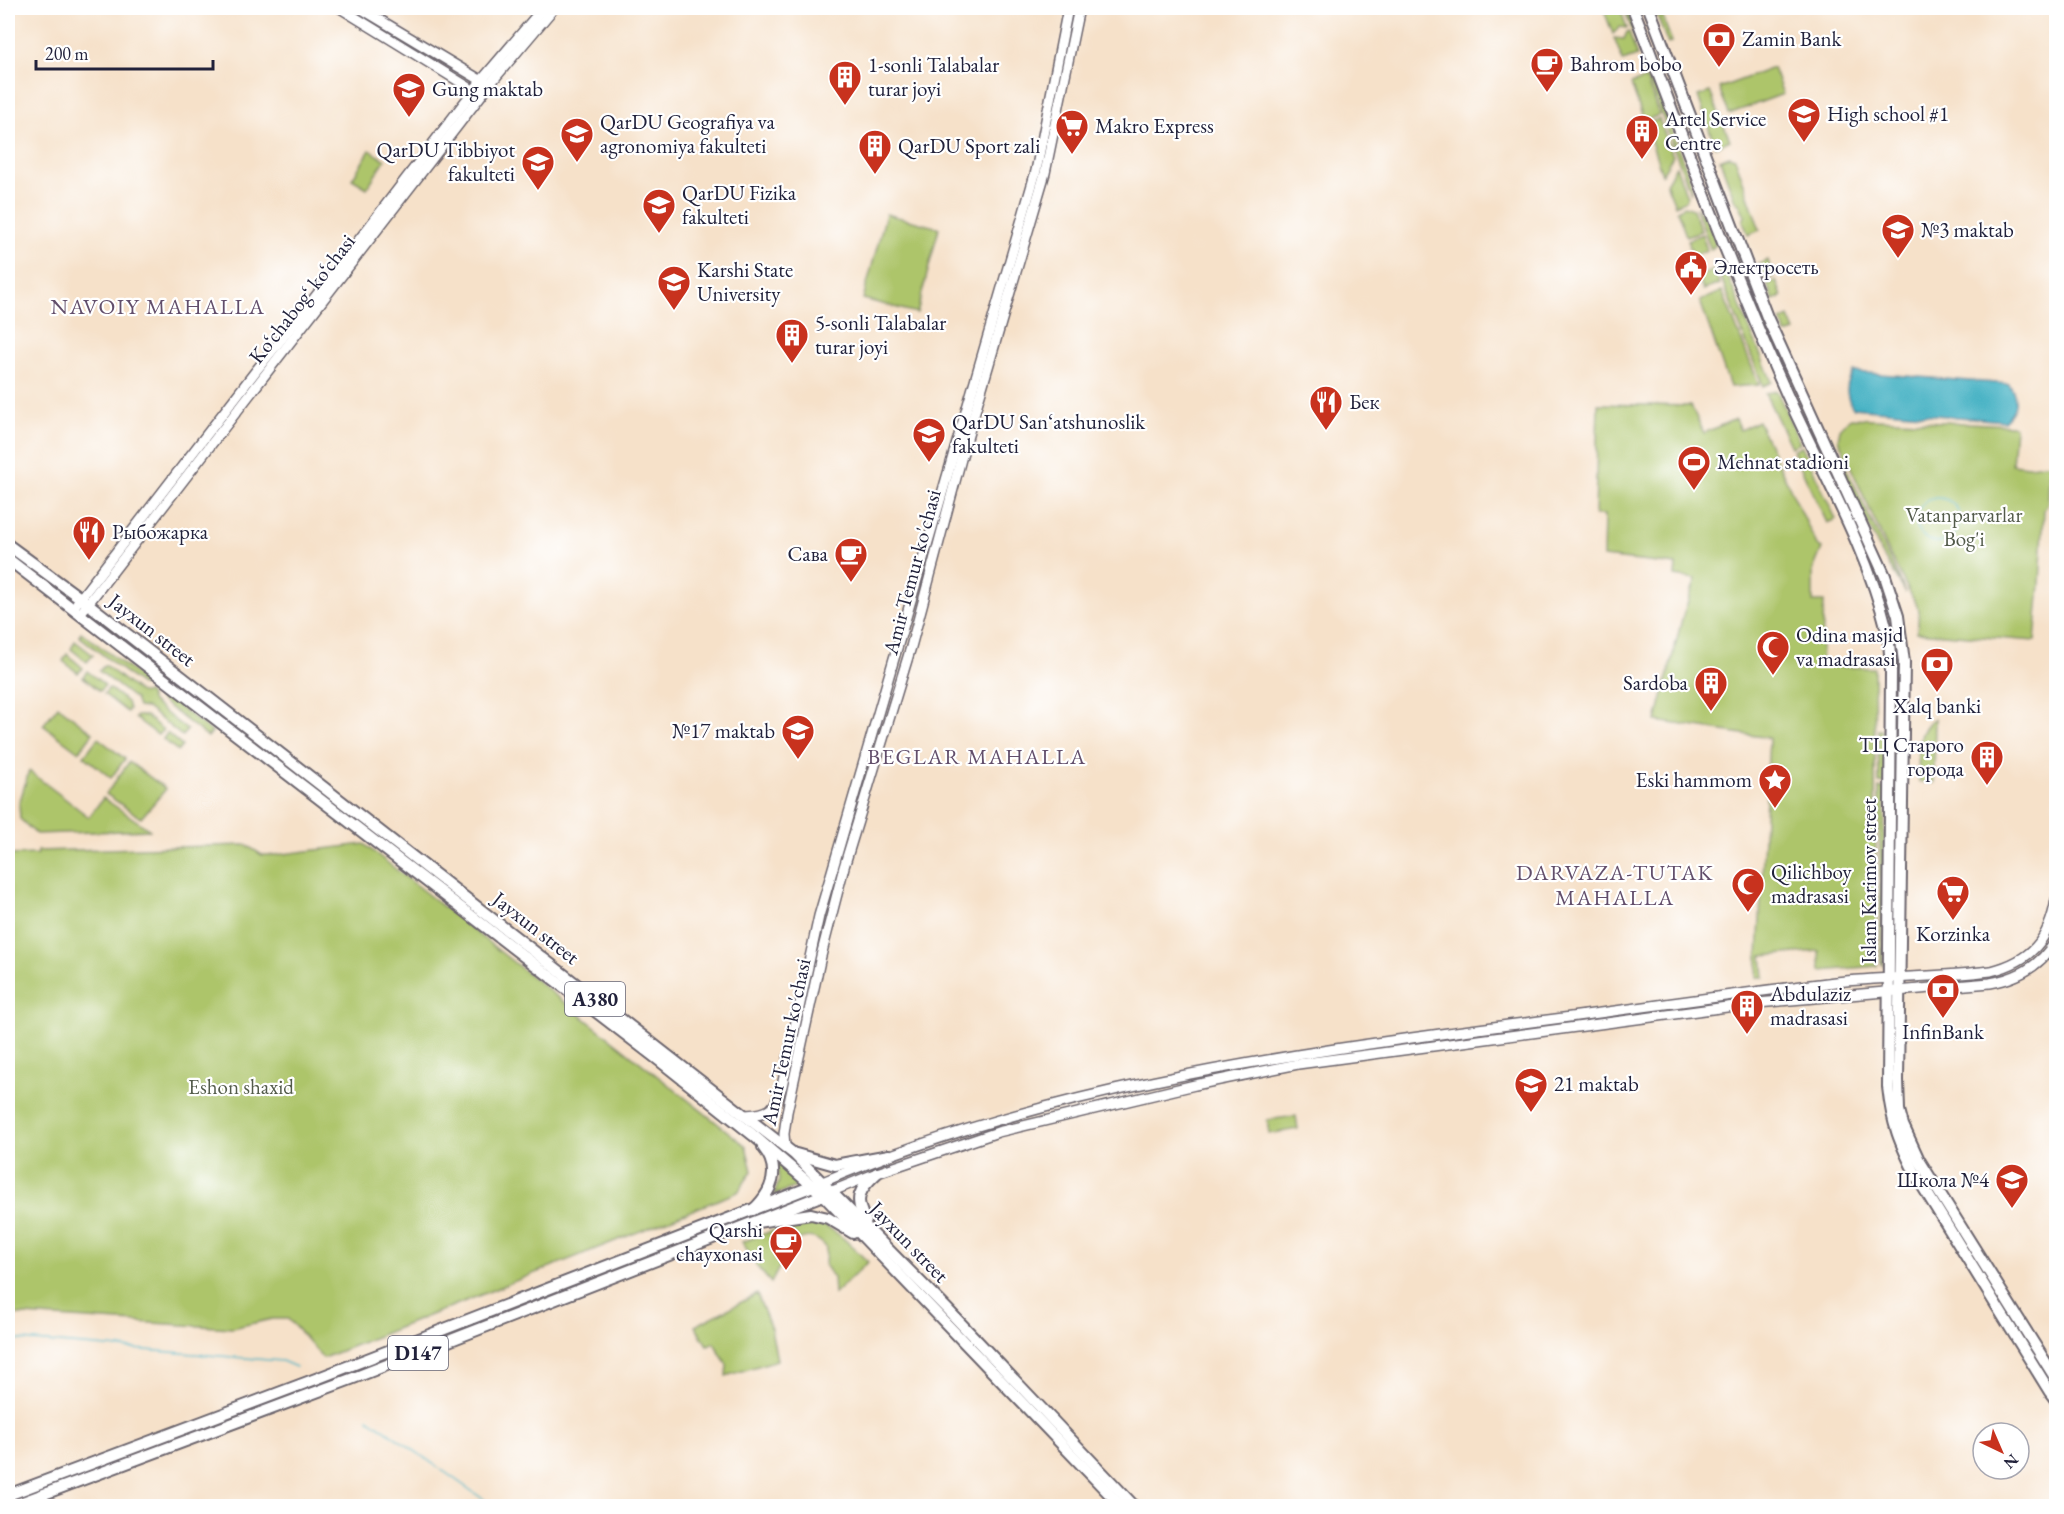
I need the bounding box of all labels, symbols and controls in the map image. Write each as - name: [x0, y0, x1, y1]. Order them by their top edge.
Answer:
- bank icon: Zamin Bank: [1701, 21, 1737, 68]
- place label: Zamin Bank: [1742, 25, 1843, 52]
- scale bar: [36, 33, 213, 71]
- text: 200 m: [45, 42, 89, 65]
- cafe icon: Bahrom bobo: [1529, 46, 1565, 93]
- place label: Bahrom bobo: [1570, 50, 1682, 77]
- place label: 1-sonli Talabalar turar joyi: [868, 51, 999, 102]
- building icon: 1-sonli Talabalar turar joyi: [827, 59, 863, 106]
- school or university icon: Gung maktab: [391, 71, 427, 118]
- place label: Gung maktab: [432, 75, 543, 102]
- school or university icon: High school #1: [1786, 96, 1822, 143]
- place label: High school #1: [1827, 100, 1949, 127]
- place label: Artel Service Centre: [1664, 105, 1766, 156]
- place label: QarDU Geografiya va agronomiya fakulteti: [600, 108, 775, 159]
- supermarket icon: Makro Express: [1054, 108, 1090, 155]
- place label: Makro Express: [1095, 112, 1214, 139]
- building icon: Artel Service Centre: [1624, 113, 1660, 160]
- school or university icon: QarDU Geografiya va agronomiya fakulteti: [559, 116, 595, 163]
- building icon: QarDU Sport zali: [857, 128, 893, 175]
- place label: QarDU Sport zali: [898, 132, 1040, 160]
- place label: QarDU Tibbiyot fakulteti: [376, 136, 515, 187]
- school or university icon: QarDU Tibbiyot fakulteti: [520, 144, 556, 191]
- place label: QarDU Fizika fakulteti: [682, 179, 797, 230]
- school or university icon: QarDU Fizika fakulteti: [641, 187, 677, 234]
- school or university icon: №3 maktab: [1880, 212, 1916, 259]
- place label: №3 maktab: [1921, 216, 2014, 243]
- street label: Ko‘chabog‘ ko‘chasi: [242, 228, 361, 369]
- public building icon: Электросеть: [1673, 249, 1709, 296]
- place label: Электросеть: [1714, 253, 1819, 280]
- place label: Karshi State University: [697, 256, 793, 307]
- school or university icon: Karshi State University: [656, 264, 692, 311]
- district label: NAVOIY MAHALLA: [51, 292, 265, 321]
- place label: 5-sonli Talabalar turar joyi: [815, 309, 946, 360]
- building icon: 5-sonli Talabalar turar joyi: [774, 317, 810, 364]
- restaurant icon: Бек: [1308, 384, 1344, 431]
- place label: Бек: [1349, 388, 1380, 415]
- place label: QarDU San‘atshunoslik fakulteti: [952, 408, 1146, 459]
- school or university icon: QarDU San‘atshunoslik fakulteti: [911, 416, 947, 463]
- sports icon: Mehnat stadioni: [1676, 444, 1712, 491]
- place label: Mehnat stadioni: [1717, 448, 1849, 475]
- street label: Amir Temur ko'chasi: [876, 486, 947, 658]
- park label: Vatanparvarlar Bog'i: [1905, 501, 2023, 552]
- restaurant icon: Рыбожарка: [71, 514, 107, 561]
- place label: Рыбожарка: [112, 518, 209, 545]
- cafe icon: Сава: [833, 536, 869, 583]
- place label: Сава: [787, 540, 829, 567]
- street label: Jayxun street: [102, 586, 202, 672]
- place label: Odina masjid va madrasasi: [1796, 621, 1904, 672]
- mosque icon: Odina masjid va madrasasi: [1755, 629, 1791, 676]
- bank icon: Xalq banki: [1919, 646, 1955, 693]
- building icon: Sardoba: [1693, 665, 1729, 712]
- place label: Sardoba: [1623, 669, 1689, 696]
- place label: Xalq banki: [1892, 692, 1981, 719]
- school or university icon: №17 maktab: [780, 713, 816, 760]
- place label: №17 maktab: [672, 717, 775, 744]
- place label: ТЦ Старого города: [1858, 731, 1965, 782]
- building icon: ТЦ Старого города: [1969, 739, 2005, 786]
- district label: BEGLAR MAHALLA: [867, 742, 1087, 771]
- place icon: Eski hammom: [1757, 762, 1793, 809]
- place label: Eski hammom: [1636, 766, 1752, 793]
- street label: Islam Karimov street: [1855, 798, 1882, 964]
- district label: DARVAZA-TUTAK MAHALLA: [1516, 858, 1714, 912]
- place label: Qilichboy madrasasi: [1771, 858, 1852, 909]
- mosque icon: Qilichboy madrasasi: [1730, 866, 1766, 913]
- supermarket icon: Korzinka: [1935, 874, 1971, 921]
- street label: Jayxun street: [486, 884, 586, 970]
- place label: Korzinka: [1916, 920, 1991, 947]
- street label: Amir Temur ko'chasi: [754, 956, 816, 1129]
- bank icon: InfinBank: [1925, 972, 1961, 1019]
- place label: Abdulaziz madrasasi: [1769, 980, 1851, 1031]
- road number: A380: [565, 982, 625, 1016]
- building icon: Abdulaziz madrasasi: [1729, 988, 1765, 1035]
- place label: InfinBank: [1902, 1018, 1985, 1045]
- school or university icon: 21 maktab: [1513, 1066, 1549, 1113]
- place label: 21 maktab: [1554, 1070, 1639, 1097]
- park label: Eshon shaxid: [188, 1073, 294, 1100]
- school or university icon: Школа №4: [1994, 1162, 2030, 1209]
- place label: Школа №4: [1897, 1166, 1990, 1193]
- street label: Jayxun street: [862, 1194, 955, 1288]
- place label: Qarshi chayxonasi: [676, 1216, 763, 1267]
- cafe icon: Qarshi chayxonasi: [768, 1224, 804, 1271]
- road number: D147: [388, 1336, 448, 1370]
- north arrow: [1971, 1421, 2031, 1481]
- text: N: [1999, 1449, 2023, 1474]

